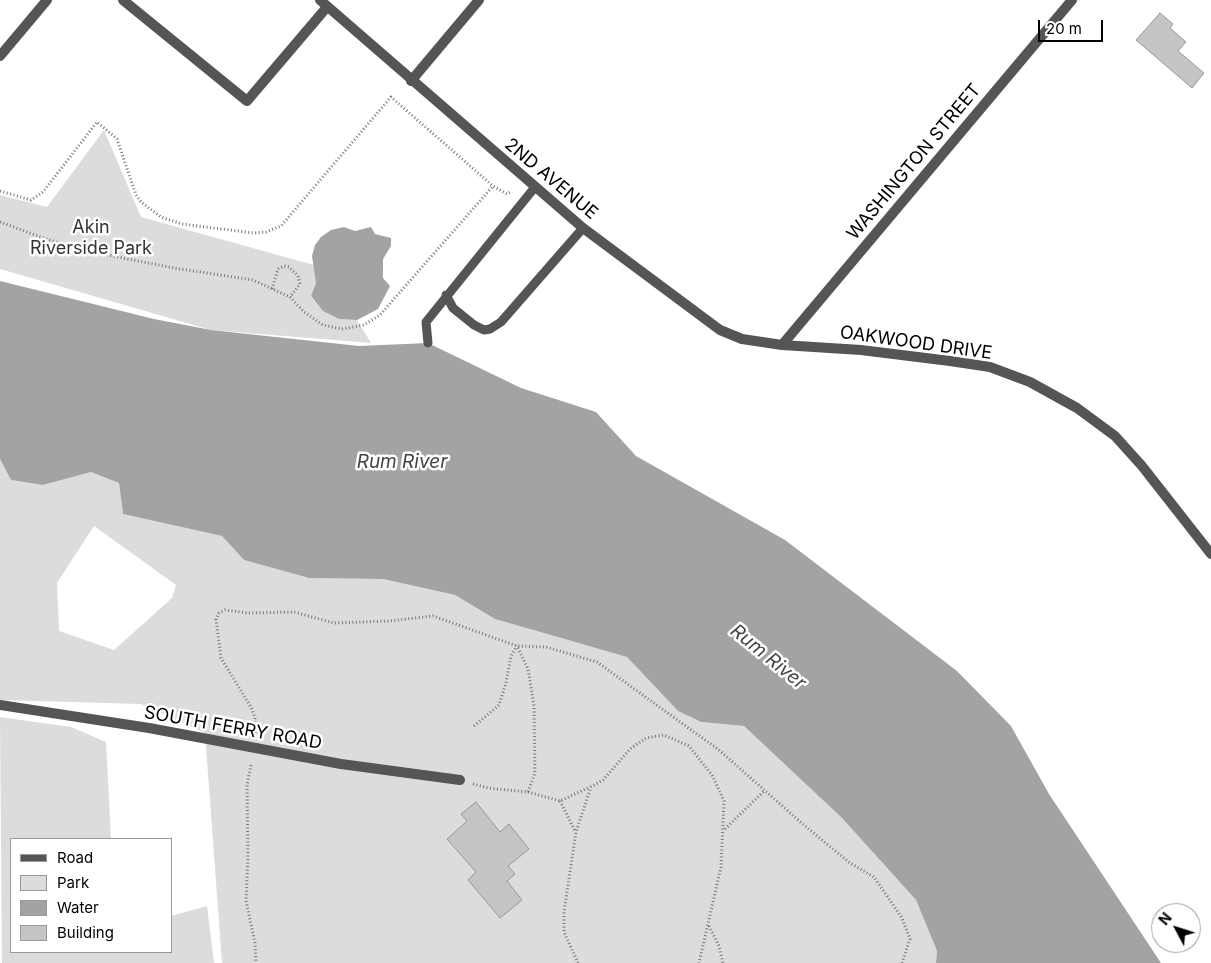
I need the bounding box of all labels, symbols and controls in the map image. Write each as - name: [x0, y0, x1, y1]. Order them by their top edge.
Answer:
- scale bar: [1041, 10, 1106, 42]
- text: 20 m: [1046, 19, 1082, 38]
- street label: WASHINGTON STREET: [842, 80, 986, 244]
- street label: 2ND AVENUE: [500, 134, 602, 224]
- park label: Akin Riverside Park: [30, 217, 152, 260]
- street label: OAKWOOD DRIVE: [838, 322, 994, 364]
- water label: Rum River: [357, 451, 447, 473]
- water label: Rum River: [726, 620, 810, 694]
- street label: SOUTH FERRY ROAD: [142, 702, 324, 754]
- legend: [10, 838, 172, 953]
- text: Road: [57, 848, 93, 867]
- text: Park: [57, 873, 89, 892]
- text: Water: [57, 898, 99, 917]
- north arrow: [1151, 903, 1201, 953]
- text: N: [1155, 909, 1175, 928]
- text: Building: [57, 923, 114, 942]

